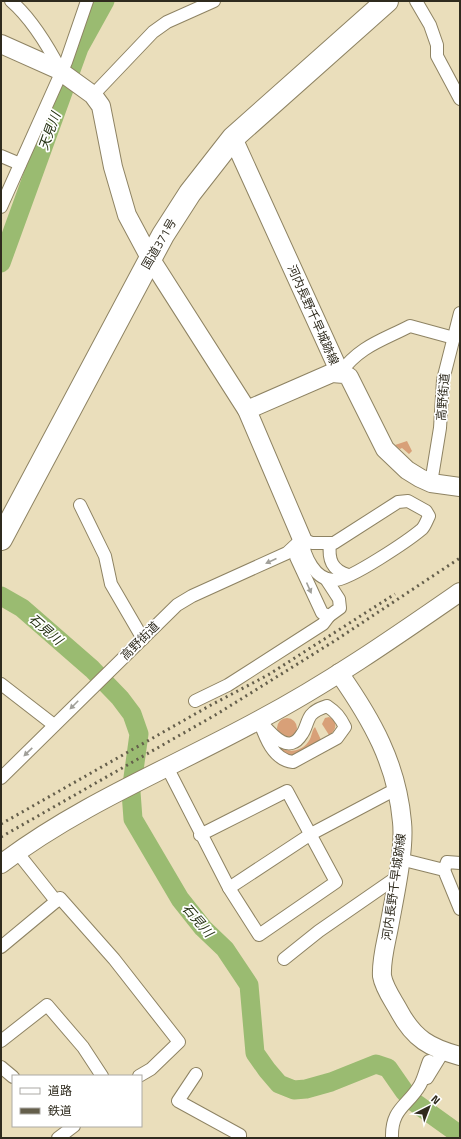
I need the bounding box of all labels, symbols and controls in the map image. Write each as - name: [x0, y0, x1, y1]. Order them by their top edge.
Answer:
- water label: 天見川: [33, 107, 66, 153]
- street label: 国道371号: [136, 215, 181, 273]
- street label: 河内長野千早城跡線: [283, 262, 344, 368]
- street label: 高野街道: [431, 372, 454, 422]
- one-way arrow: [265, 558, 277, 564]
- one-way arrow: [306, 582, 312, 593]
- water label: 石見川: [25, 609, 69, 651]
- street label: 高野街道: [116, 617, 163, 664]
- one-way arrow: [69, 700, 79, 710]
- one-way arrow: [23, 747, 33, 757]
- street label: 河内長野千早城跡線: [377, 832, 410, 942]
- water label: 石見川: [178, 899, 220, 943]
- legend: [12, 1075, 142, 1127]
- text: 道路: [48, 1081, 72, 1100]
- north arrow: [409, 1087, 449, 1127]
- text: N: [428, 1091, 444, 1108]
- text: 鉄道: [48, 1101, 72, 1120]

